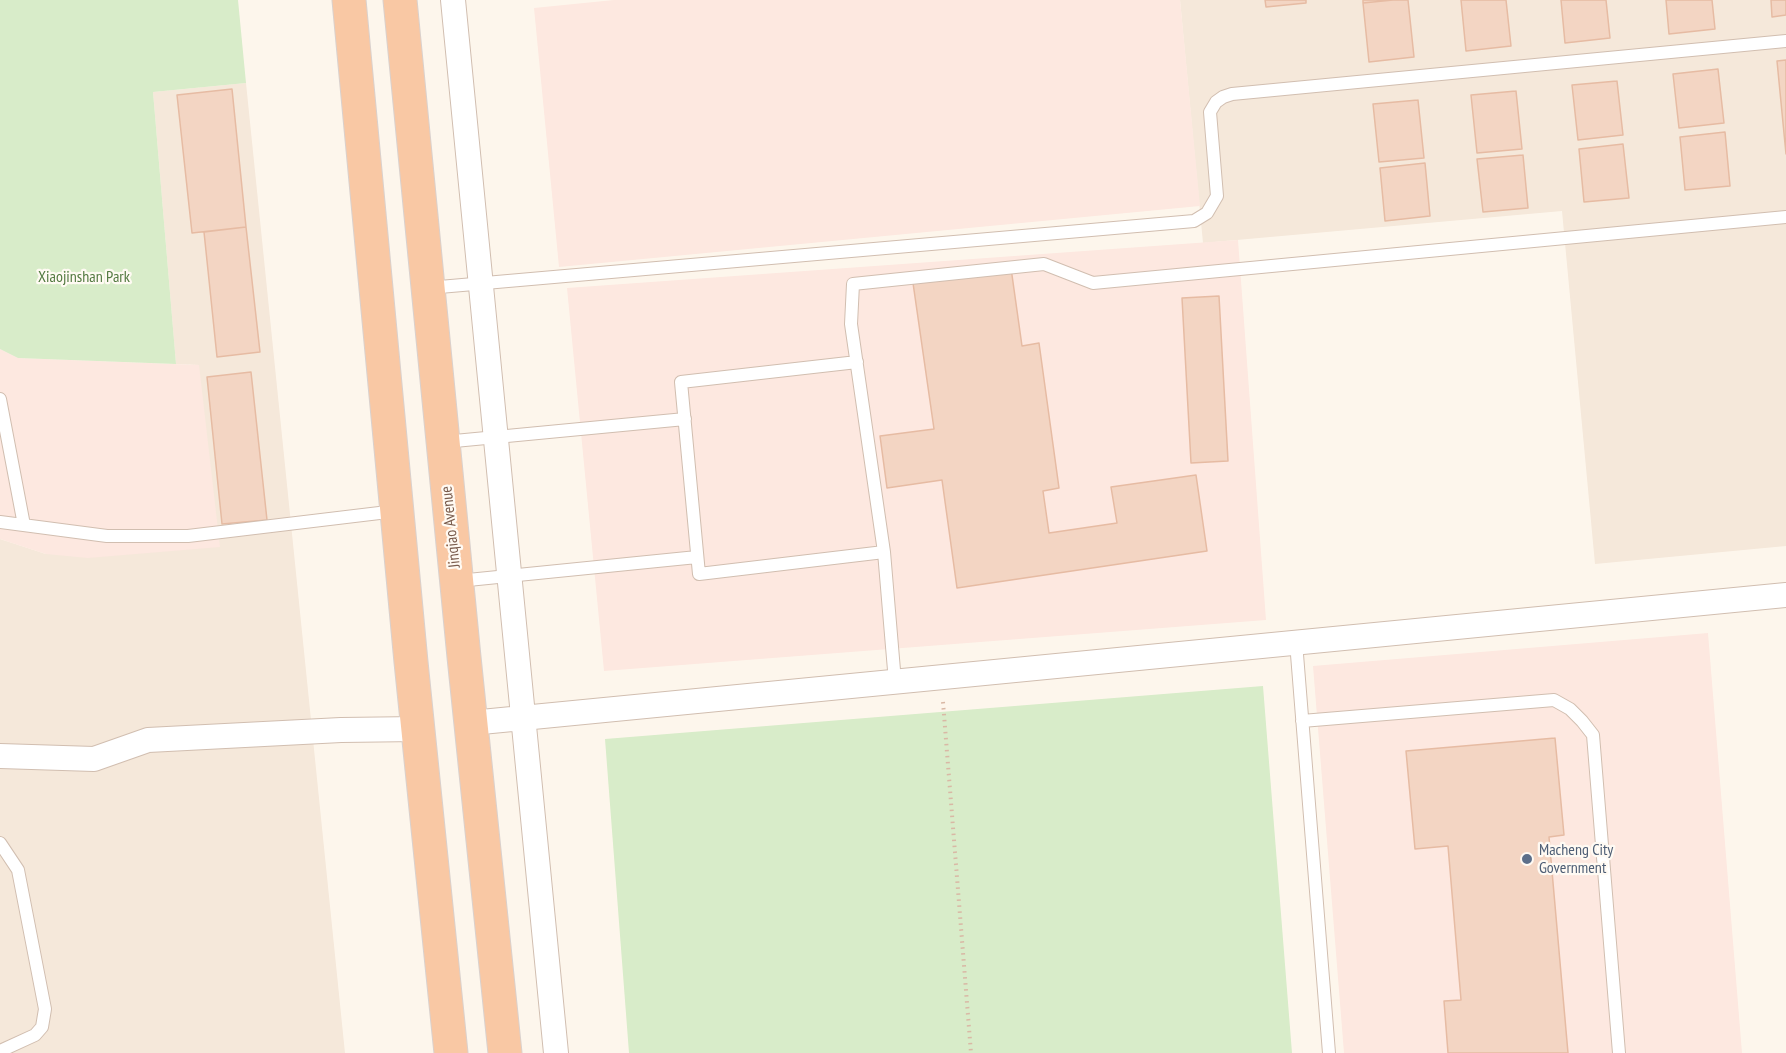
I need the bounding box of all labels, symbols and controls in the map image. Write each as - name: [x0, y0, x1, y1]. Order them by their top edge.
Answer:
- park label: Xiaojinshan Park: [38, 267, 130, 287]
- street label: Jinqiao Avenue: [437, 485, 465, 569]
- place label: Macheng City Government: [1539, 840, 1613, 878]
- marker: Macheng City Government: [1520, 852, 1534, 866]

